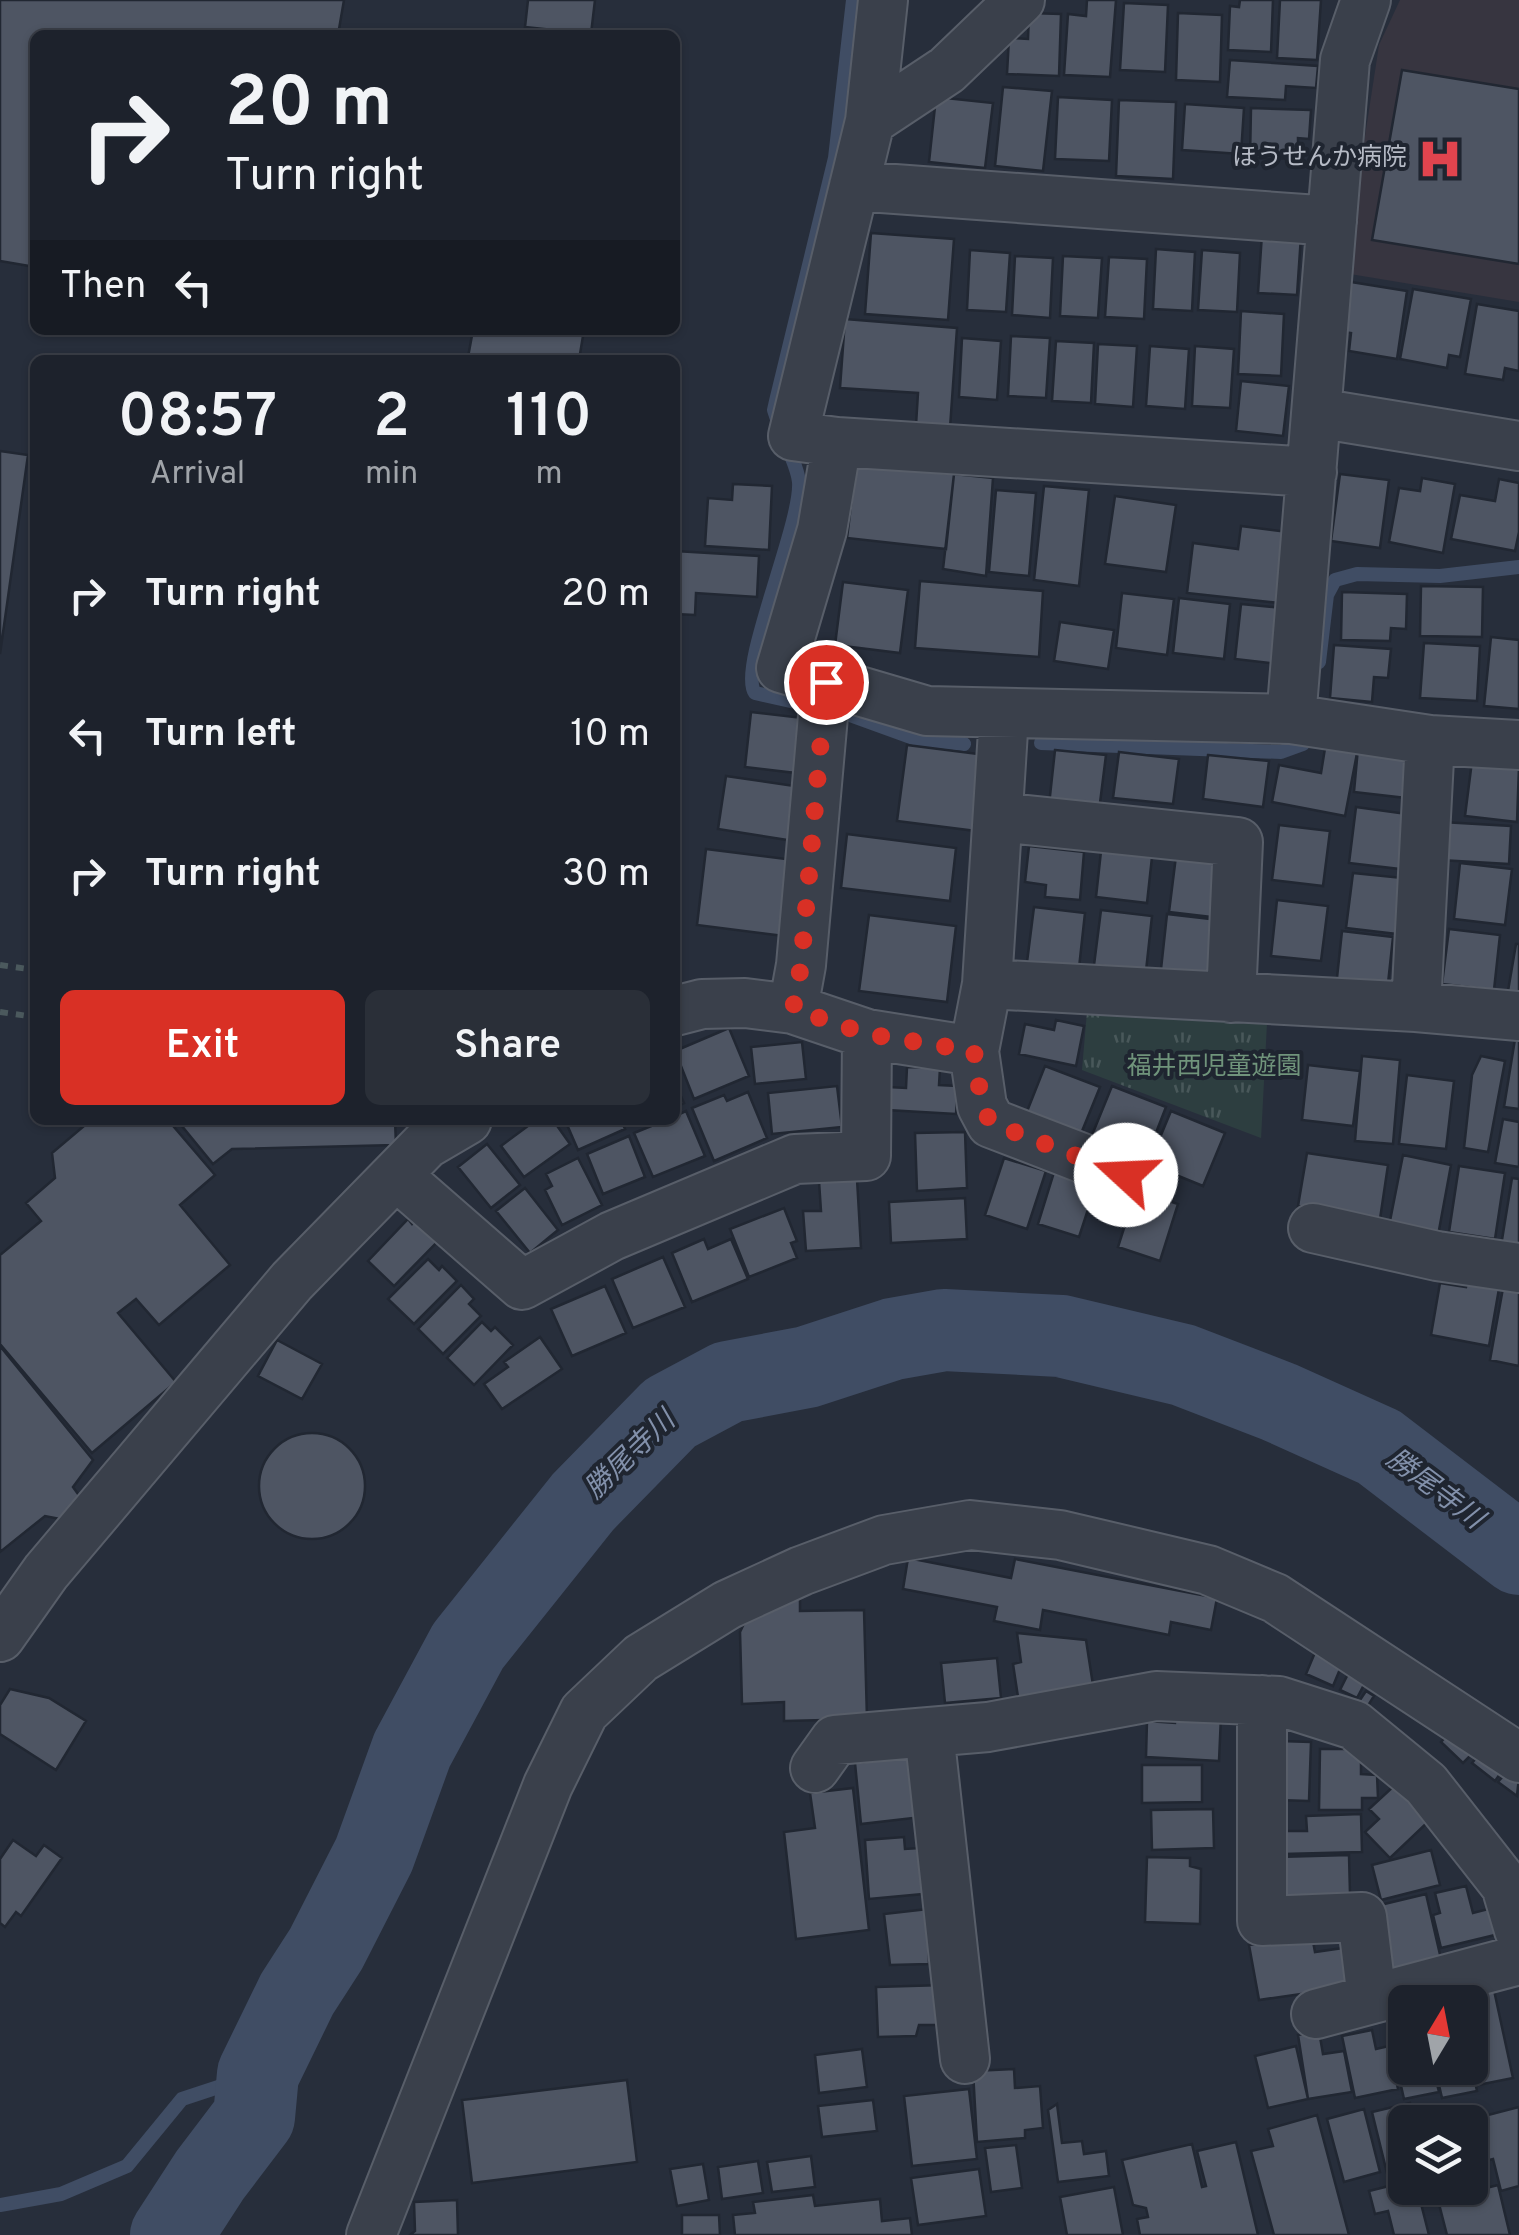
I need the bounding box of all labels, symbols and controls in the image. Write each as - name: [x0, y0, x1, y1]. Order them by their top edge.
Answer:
- text: 20 m: [225, 62, 393, 151]
- icon: right: [60, 70, 190, 200]
- hospital icon: ほうせんか病院: [1416, 135, 1464, 183]
- place label: ほうせんか病院: [1232, 143, 1407, 175]
- text: Turn right: [225, 149, 424, 206]
- icon: left: [166, 260, 221, 315]
- text: Then: [60, 263, 146, 312]
- text: 08:57: [118, 382, 277, 458]
- text: 2: [373, 382, 410, 458]
- text: 110: [506, 382, 592, 458]
- text: Arrival: [150, 455, 245, 495]
- text: min: [365, 455, 418, 495]
- text: m: [536, 455, 563, 495]
- icon: right: [60, 568, 115, 623]
- text: Turn right: [145, 571, 320, 620]
- text: 20 m: [561, 571, 650, 620]
- pin: [784, 640, 869, 725]
- icon: arrive: [799, 655, 854, 710]
- icon: left: [60, 708, 115, 763]
- text: Turn left: [145, 711, 297, 760]
- text: 10 m: [570, 711, 650, 760]
- icon: right: [60, 848, 115, 903]
- text: Turn right: [145, 851, 320, 900]
- text: 30 m: [562, 851, 650, 900]
- button: Exit: [60, 990, 345, 1105]
- button: Share: [365, 990, 650, 1105]
- park label: 福井西児童遊園: [1126, 1052, 1302, 1084]
- position arrow: [1074, 1123, 1178, 1227]
- water label: 勝尾寺川: [578, 1402, 686, 1508]
- water label: 勝尾寺川: [1378, 1442, 1492, 1540]
- north arrow: [1388, 1985, 1488, 2085]
- map controls: [1388, 1985, 1488, 2205]
- button: layers: [1388, 2105, 1488, 2205]

